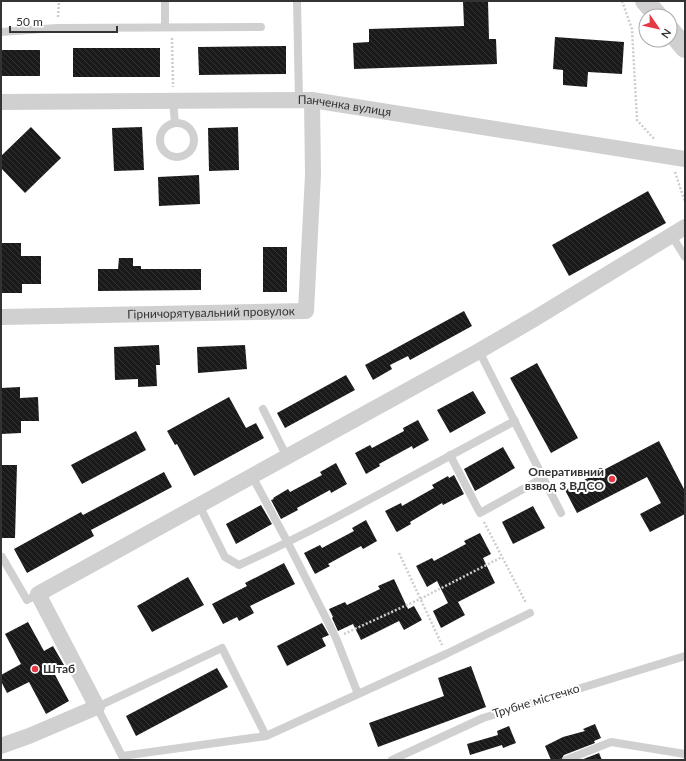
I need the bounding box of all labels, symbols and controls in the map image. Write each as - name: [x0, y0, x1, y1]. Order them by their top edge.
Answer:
- scale bar: [10, 8, 117, 34]
- north arrow: [638, 8, 678, 48]
- text: 50 m: [16, 14, 43, 29]
- text: N: [659, 27, 674, 41]
- street label: Панченка вулиця: [298, 92, 393, 119]
- street label: Гірничорятувальний провулок: [127, 303, 296, 322]
- place label: Оперативний взвод 3 ВДСО: [525, 464, 604, 493]
- marker: Оперативний взвод 3 ВДСО: [607, 474, 617, 484]
- place label: Штаб: [43, 661, 75, 676]
- marker: Штаб: [30, 664, 40, 674]
- street label: Трубне містечко: [491, 680, 581, 721]

